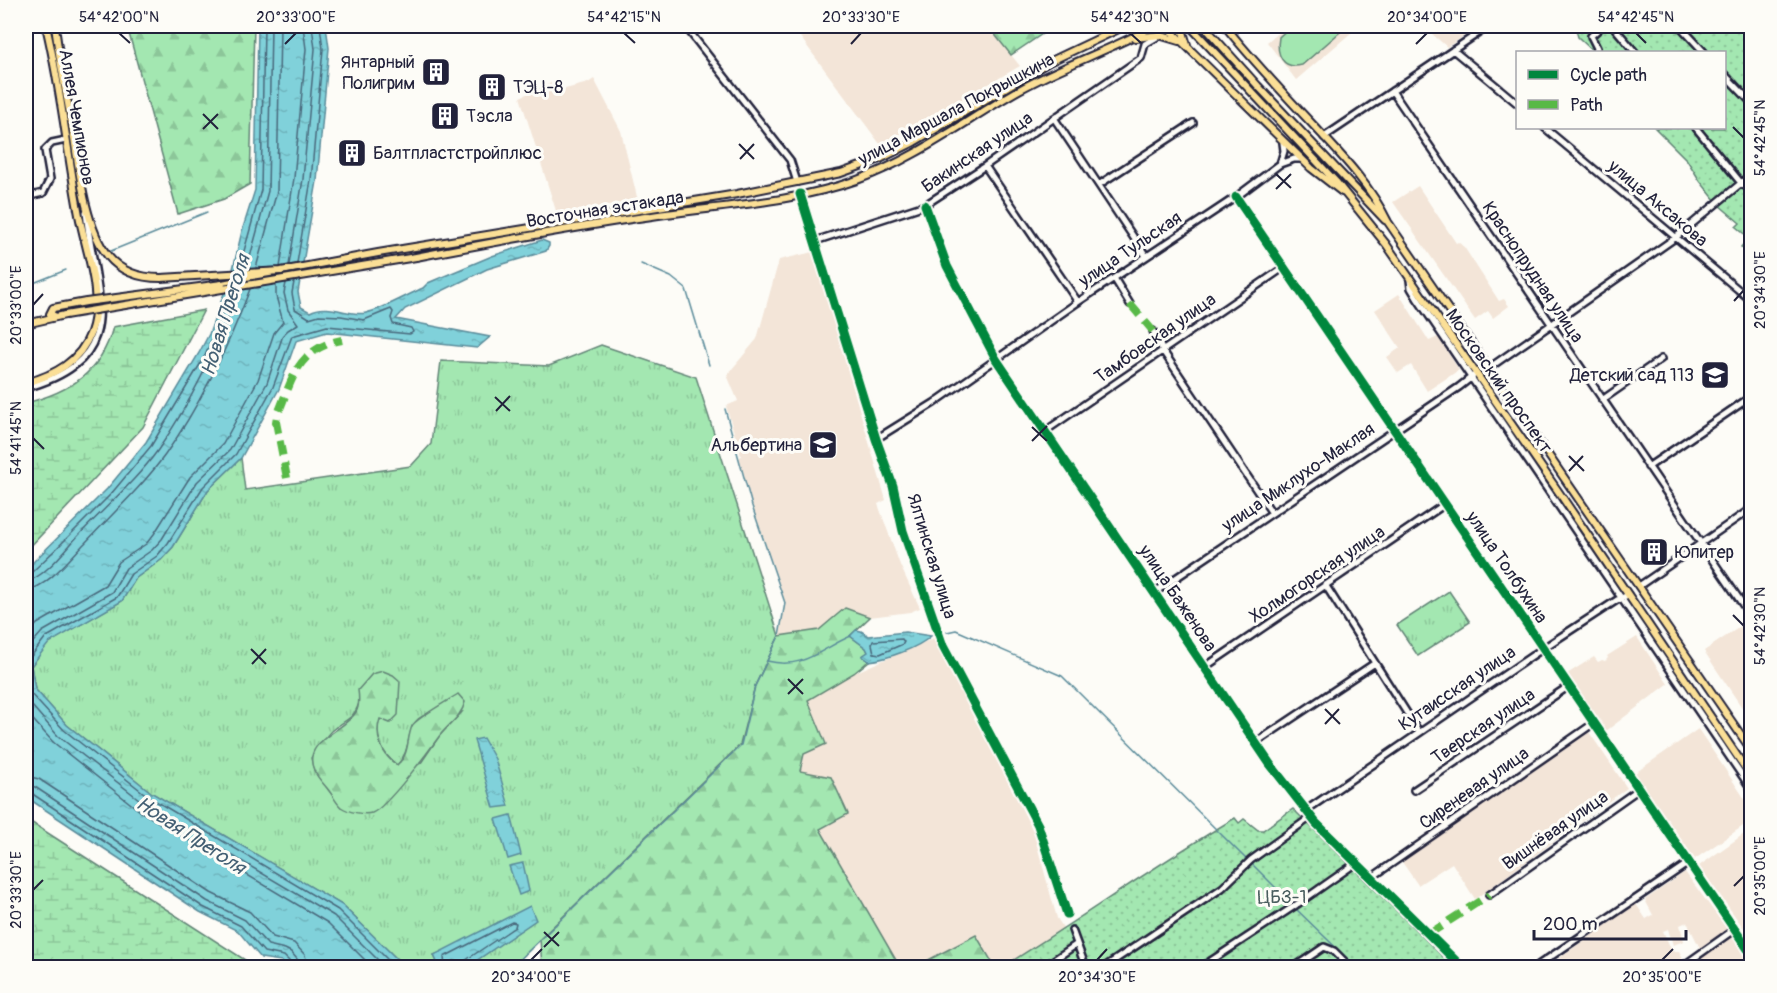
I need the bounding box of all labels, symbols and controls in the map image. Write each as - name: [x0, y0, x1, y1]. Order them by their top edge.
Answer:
- text: 54°42'00"N: [79, 8, 159, 27]
- text: 20°33'00"E: [256, 8, 336, 27]
- text: 54°42'15"N: [587, 8, 661, 27]
- text: 20°33'30"E: [822, 8, 900, 27]
- text: 54°42'30"N: [1091, 8, 1169, 27]
- text: 20°34'00"E: [1387, 8, 1467, 27]
- text: 54°42'45"N: [1598, 8, 1674, 27]
- street label: Аллея Чемпионов: [53, 47, 100, 187]
- street label: улица Маршала Покрышкина: [853, 48, 1058, 171]
- place label: Янтарный Полигрим: [341, 51, 415, 95]
- legend: [1516, 51, 1726, 129]
- building icon: Янтарный Полигрим: [420, 56, 452, 88]
- text: Cycle path: [1570, 64, 1647, 87]
- building icon: ТЭЦ-8: [476, 71, 508, 103]
- place label: ТЭЦ-8: [513, 76, 563, 99]
- text: Path: [1570, 94, 1603, 117]
- building icon: Тэсла: [429, 100, 461, 132]
- text: 54°42'45"N: [1751, 100, 1770, 176]
- place label: Тэсла: [466, 105, 513, 128]
- street label: Бакинская улица: [917, 107, 1037, 198]
- building icon: Балтпластстройплюс: [336, 137, 368, 169]
- place label: Балтпластстройплюс: [373, 142, 542, 165]
- street label: улица Аксакова: [1602, 154, 1712, 252]
- street label: Восточная эстакада: [525, 186, 685, 233]
- street label: Краснопрудная улица: [1477, 197, 1588, 347]
- street label: улица Тульская: [1074, 206, 1186, 293]
- water label: Новая Преголя: [195, 249, 256, 379]
- text: 20°34'30"E: [1751, 251, 1770, 329]
- text: 20°33'00"E: [7, 265, 26, 345]
- street label: Тамбовская улица: [1090, 288, 1220, 389]
- street label: Московский проспект: [1440, 304, 1557, 458]
- school or university icon: Детский сад 113: [1699, 359, 1731, 391]
- place label: Детский сад 113: [1569, 364, 1694, 387]
- text: 54°41'45"N: [7, 401, 26, 475]
- street label: улица Миклухо-Маклая: [1217, 418, 1379, 538]
- school or university icon: Альбертина: [807, 429, 839, 461]
- place label: Альбертина: [710, 434, 802, 457]
- street label: Ялтинская улица: [902, 491, 962, 622]
- street label: улица Толбухина: [1460, 506, 1553, 628]
- street label: Холмогорская улица: [1245, 521, 1389, 628]
- building icon: Юпитер: [1638, 536, 1670, 568]
- street label: улица Баженова: [1133, 540, 1222, 656]
- place label: Юпитер: [1675, 541, 1734, 564]
- text: 54°42'30"N: [1751, 587, 1770, 665]
- street label: Кутаисская улица: [1394, 641, 1520, 736]
- street label: Тверская улица: [1427, 683, 1540, 770]
- street label: Сиреневая улица: [1415, 742, 1534, 835]
- street label: Вишнёвая улица: [1498, 785, 1613, 875]
- water label: Новая Преголя: [131, 791, 252, 881]
- text: 20°35'00"E: [1751, 836, 1770, 916]
- text: 20°33'30"E: [7, 851, 26, 929]
- park label: ЦБЗ-1: [1257, 886, 1307, 909]
- scale bar: [1534, 903, 1686, 941]
- text: 200 m: [1543, 913, 1598, 936]
- text: 20°34'00"E: [491, 968, 571, 987]
- text: 20°34'30"E: [1058, 968, 1136, 987]
- text: 20°35'00"E: [1622, 968, 1702, 987]

